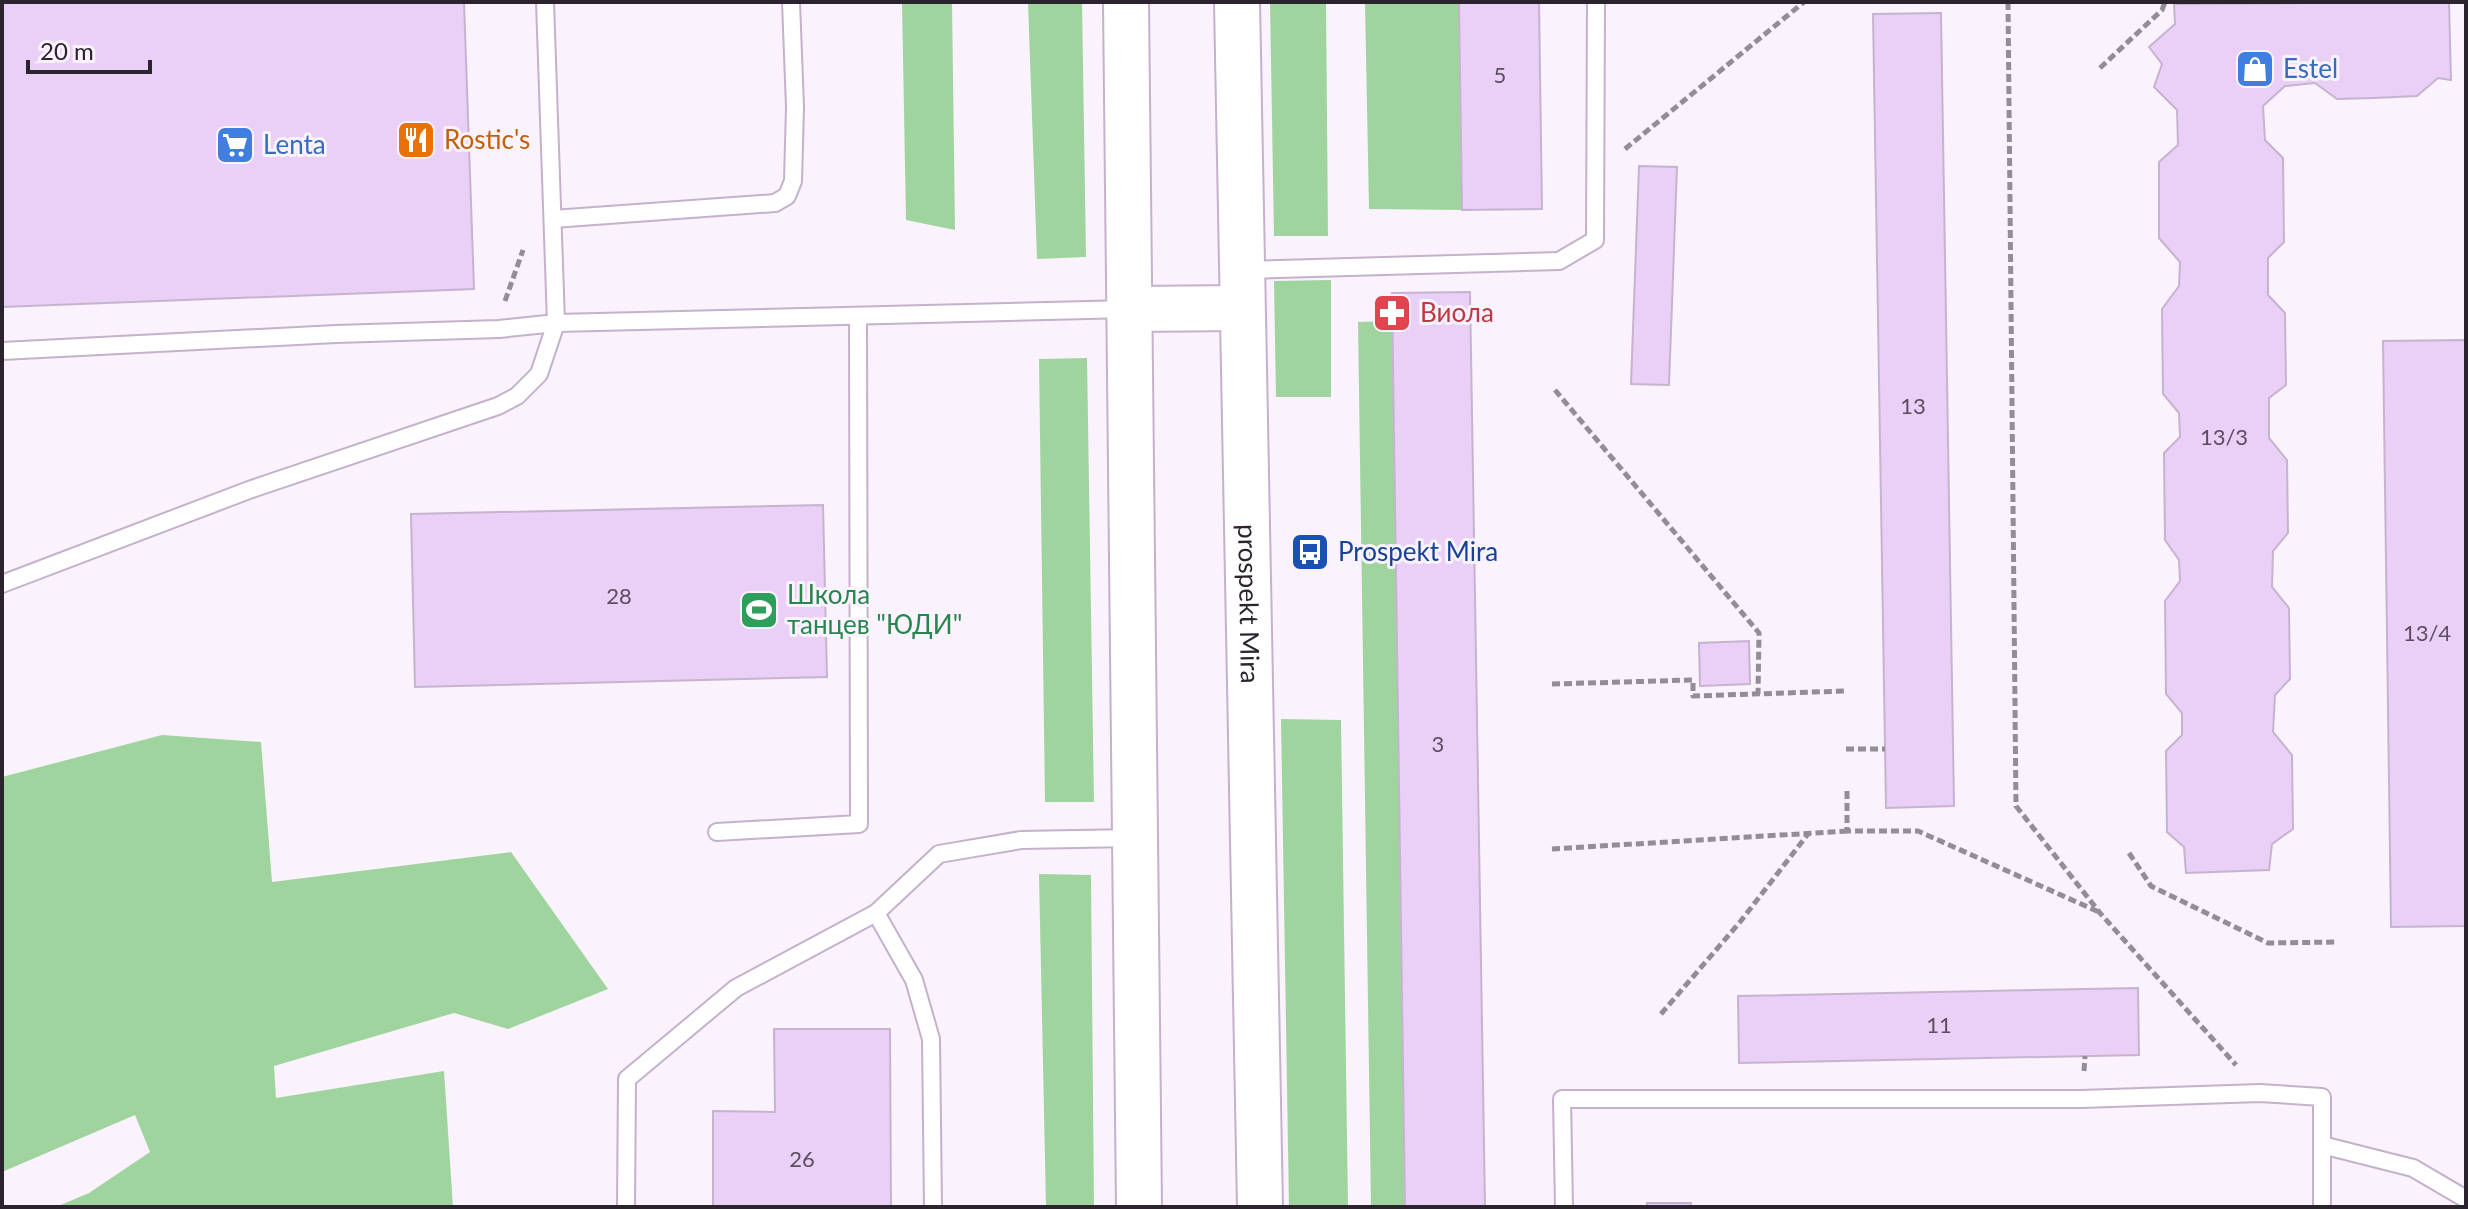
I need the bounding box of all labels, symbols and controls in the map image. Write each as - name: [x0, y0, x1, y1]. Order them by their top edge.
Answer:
- scale bar: [28, 24, 150, 74]
- text: 20 m: [40, 36, 94, 65]
- shop icon: Estel: [2234, 48, 2276, 90]
- place label: Estel: [2283, 52, 2338, 84]
- house number: 5: [1494, 61, 1506, 88]
- restaurant icon: Rostic's: [395, 119, 437, 161]
- place label: Rostic's: [444, 123, 530, 155]
- supermarket icon: Lenta: [214, 124, 256, 166]
- place label: Lenta: [263, 128, 326, 160]
- pharmacy icon: Виола: [1371, 292, 1413, 334]
- place label: Виола: [1420, 296, 1494, 328]
- house number: 13: [1900, 392, 1926, 419]
- house number: 13/3: [2200, 423, 2248, 450]
- street label: prospekt Mira: [1232, 524, 1267, 684]
- bus stop icon: Prospekt Mira: [1289, 531, 1331, 573]
- place label: Prospekt Mira: [1338, 535, 1498, 567]
- place label: Школа танцев "ЮДИ": [787, 578, 962, 640]
- house number: 28: [606, 582, 632, 609]
- sports icon: Школа танцев "ЮДИ": [738, 589, 780, 631]
- house number: 13/4: [2403, 619, 2451, 646]
- house number: 3: [1432, 730, 1444, 757]
- house number: 11: [1926, 1011, 1952, 1038]
- house number: 26: [789, 1145, 815, 1172]

